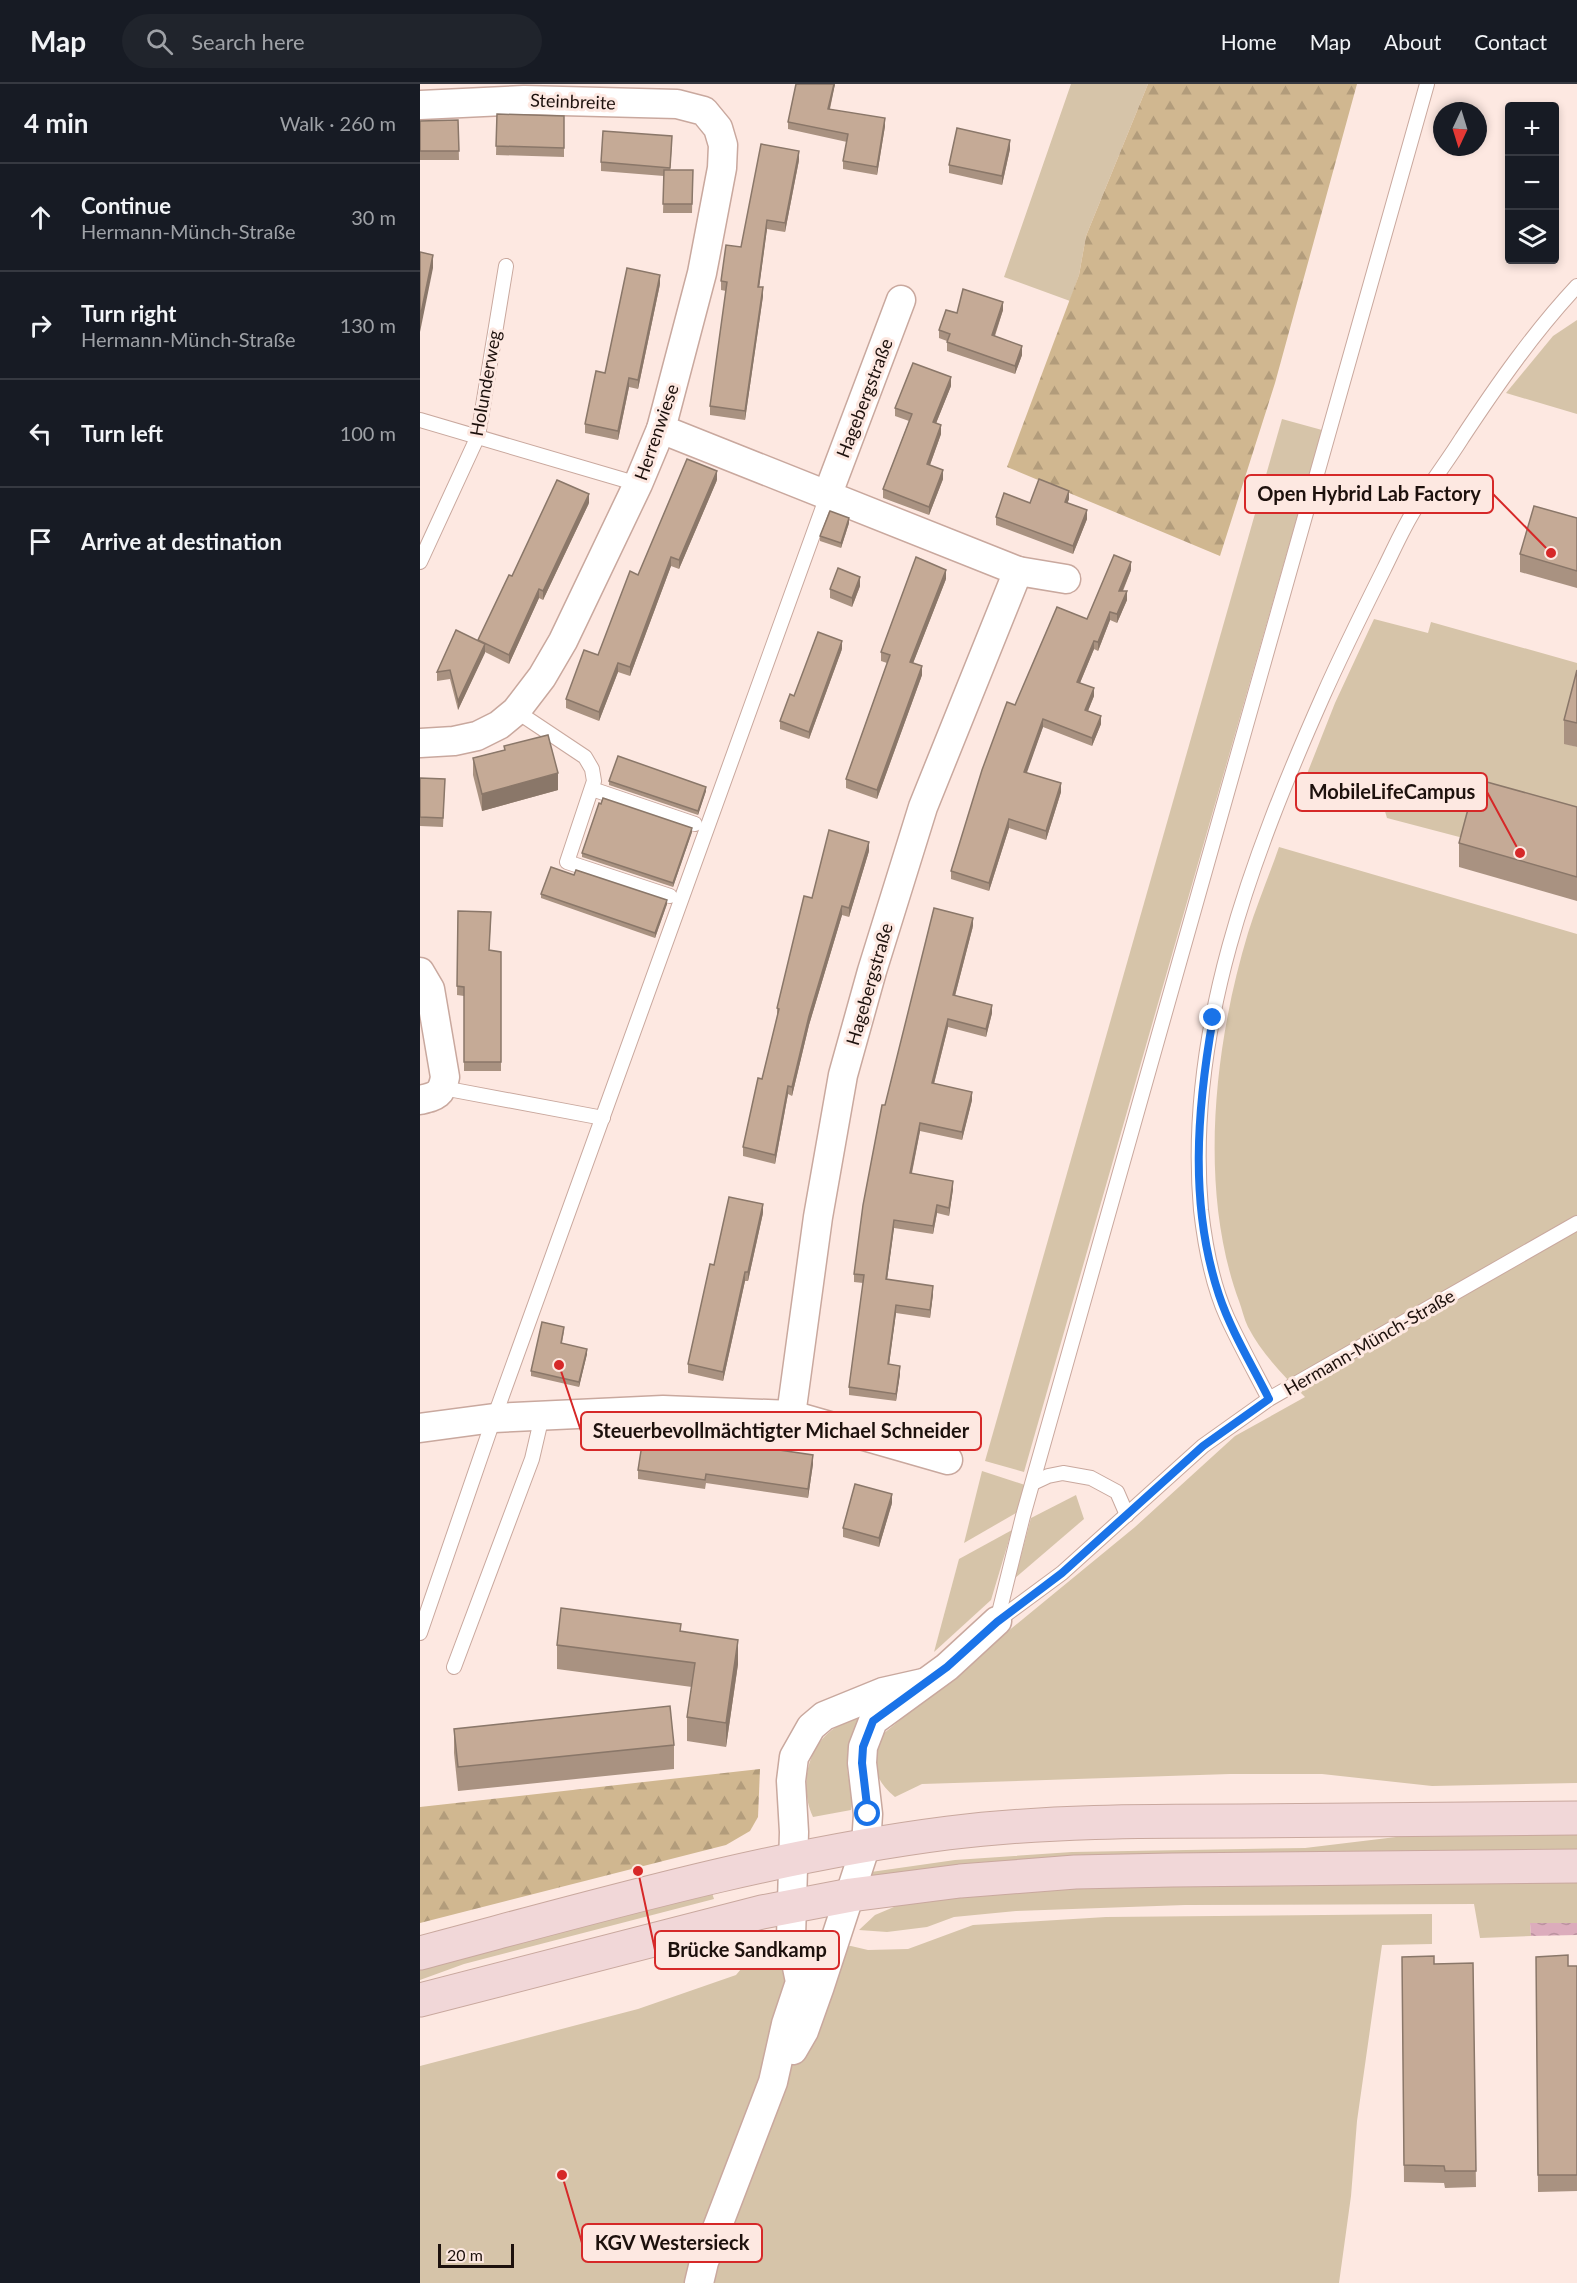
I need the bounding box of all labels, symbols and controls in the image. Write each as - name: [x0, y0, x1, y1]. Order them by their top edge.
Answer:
- search box: [122, 14, 542, 68]
- text: Map: [30, 24, 86, 58]
- icon: search: [143, 25, 176, 58]
- text: Search here: [191, 28, 305, 55]
- text: Home: [1221, 29, 1277, 54]
- text: Map: [1310, 29, 1351, 54]
- text: About: [1384, 29, 1441, 54]
- text: Contact: [1474, 29, 1547, 54]
- street label: Steinbreite: [530, 89, 616, 113]
- north arrow: [1433, 102, 1487, 156]
- map controls: [1505, 102, 1559, 264]
- button: +: [1505, 102, 1559, 156]
- text: 4 min: [24, 107, 88, 139]
- text: Walk · 260 m: [280, 111, 396, 135]
- button: −: [1505, 156, 1559, 210]
- text: Continue: [81, 192, 171, 219]
- icon: ahead: [24, 201, 57, 234]
- text: 30 m: [351, 205, 396, 229]
- button: layers: [1505, 210, 1559, 264]
- text: Hermann-Münch-Straße: [81, 219, 296, 243]
- text: Turn right: [81, 300, 176, 327]
- icon: right: [24, 309, 57, 342]
- text: 130 m: [340, 313, 396, 337]
- text: Hermann-Münch-Straße: [81, 327, 296, 351]
- street label: Holunderweg: [465, 328, 505, 438]
- street label: Hagebergstraße: [831, 335, 897, 461]
- street label: Herrenwiese: [629, 381, 683, 483]
- icon: left: [24, 417, 57, 450]
- text: Turn left: [81, 420, 163, 447]
- text: 100 m: [340, 421, 396, 445]
- callout: Open Hybrid Lab Factory: [1245, 475, 1493, 513]
- text: Open Hybrid Lab Factory: [1257, 481, 1481, 505]
- icon: arrive: [24, 525, 57, 558]
- text: Arrive at destination: [81, 528, 282, 555]
- callout: MobileLifeCampus: [1296, 773, 1487, 811]
- text: MobileLifeCampus: [1309, 779, 1475, 803]
- street label: Hagebergstraße: [841, 920, 897, 1048]
- route end: [1199, 1004, 1225, 1030]
- street label: Hermann-Münch-Straße: [1280, 1284, 1458, 1400]
- callout: Steuerbevollmächtigter Michael Schneider: [581, 1412, 981, 1450]
- text: Steuerbevollmächtigter Michael Schneider: [593, 1418, 970, 1442]
- route start: [854, 1800, 880, 1826]
- callout: Brücke Sandkamp: [655, 1931, 839, 1969]
- text: Brücke Sandkamp: [667, 1937, 827, 1961]
- callout: KGV Westersieck: [582, 2224, 762, 2262]
- text: KGV Westersieck: [595, 2230, 750, 2254]
- scale bar: [438, 2241, 514, 2268]
- text: 20 m: [447, 2245, 483, 2264]

